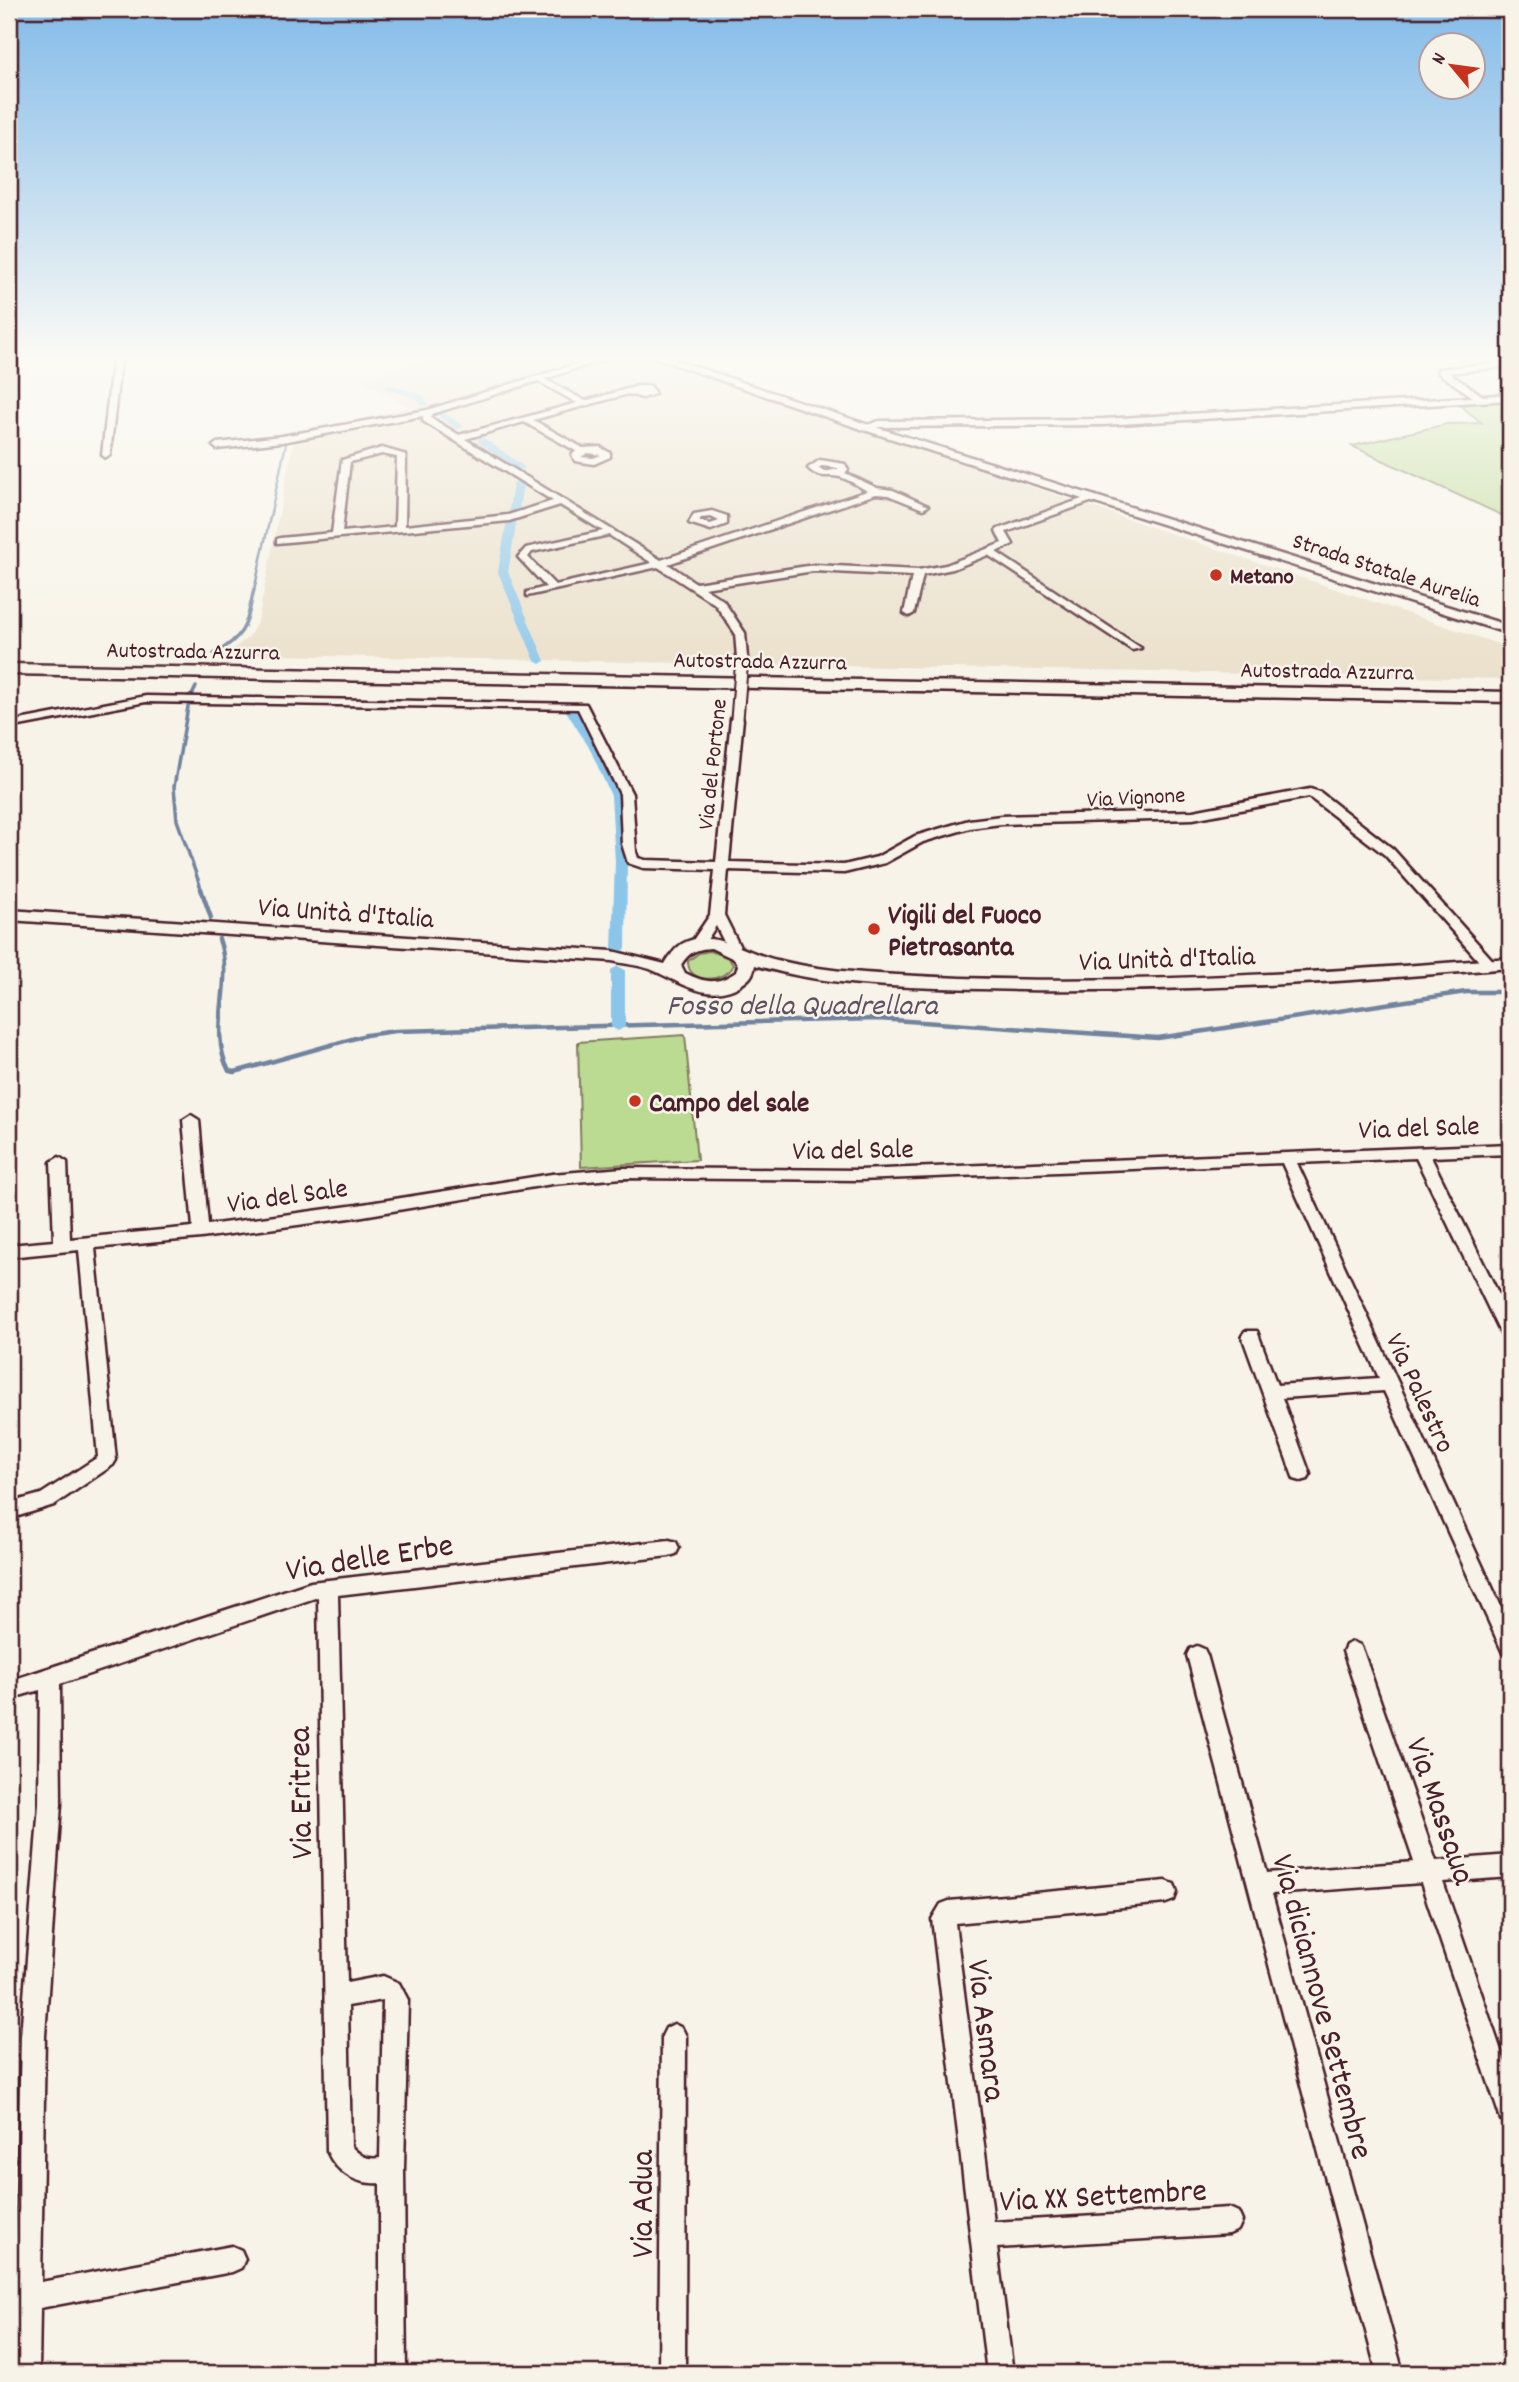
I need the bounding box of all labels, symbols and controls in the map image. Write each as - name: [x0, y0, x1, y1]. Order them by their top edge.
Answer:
- north arrow: [1418, 32, 1488, 102]
- text: N: [1426, 49, 1454, 70]
- street label: Strada Statale Aurelia: [1288, 526, 1485, 619]
- place label: Metano: [1230, 562, 1294, 595]
- marker: Metano: [1208, 567, 1224, 583]
- street label: Autostrada Azzurra: [106, 635, 281, 672]
- street label: Autostrada Azzurra: [673, 645, 848, 682]
- street label: Autostrada Azzurra: [1240, 655, 1415, 692]
- street label: Via del Portone: [691, 697, 738, 832]
- street label: Via Vignone: [1086, 780, 1186, 819]
- street label: Via Unità d'Italia: [256, 890, 436, 942]
- place label: Vigili del Fuoco Pietrasanta: [888, 898, 1041, 970]
- marker: Vigili del Fuoco Pietrasanta: [866, 921, 882, 937]
- street label: Via Unità d'Italia: [1078, 939, 1257, 985]
- water label: Fosso della Quadrellara: [666, 987, 939, 1030]
- place label: Campo del sale: [649, 1086, 809, 1126]
- marker: Campo del sale: [627, 1093, 643, 1109]
- street label: Via del Sale: [1358, 1109, 1480, 1153]
- street label: Via del Sale: [792, 1132, 914, 1174]
- street label: Via del Sale: [225, 1171, 350, 1227]
- street label: Via Palestro: [1372, 1328, 1463, 1461]
- street label: Via delle Erbe: [283, 1524, 457, 1597]
- street label: Via Eritrea: [279, 1726, 328, 1860]
- street label: Via Massaua: [1391, 1732, 1485, 1892]
- street label: Via diciannove Settembre: [1256, 1850, 1383, 2165]
- street label: Via Asmara: [952, 1957, 1016, 2105]
- street label: Via Adua: [622, 2149, 669, 2258]
- street label: Via XX Settembre: [998, 2170, 1208, 2227]

